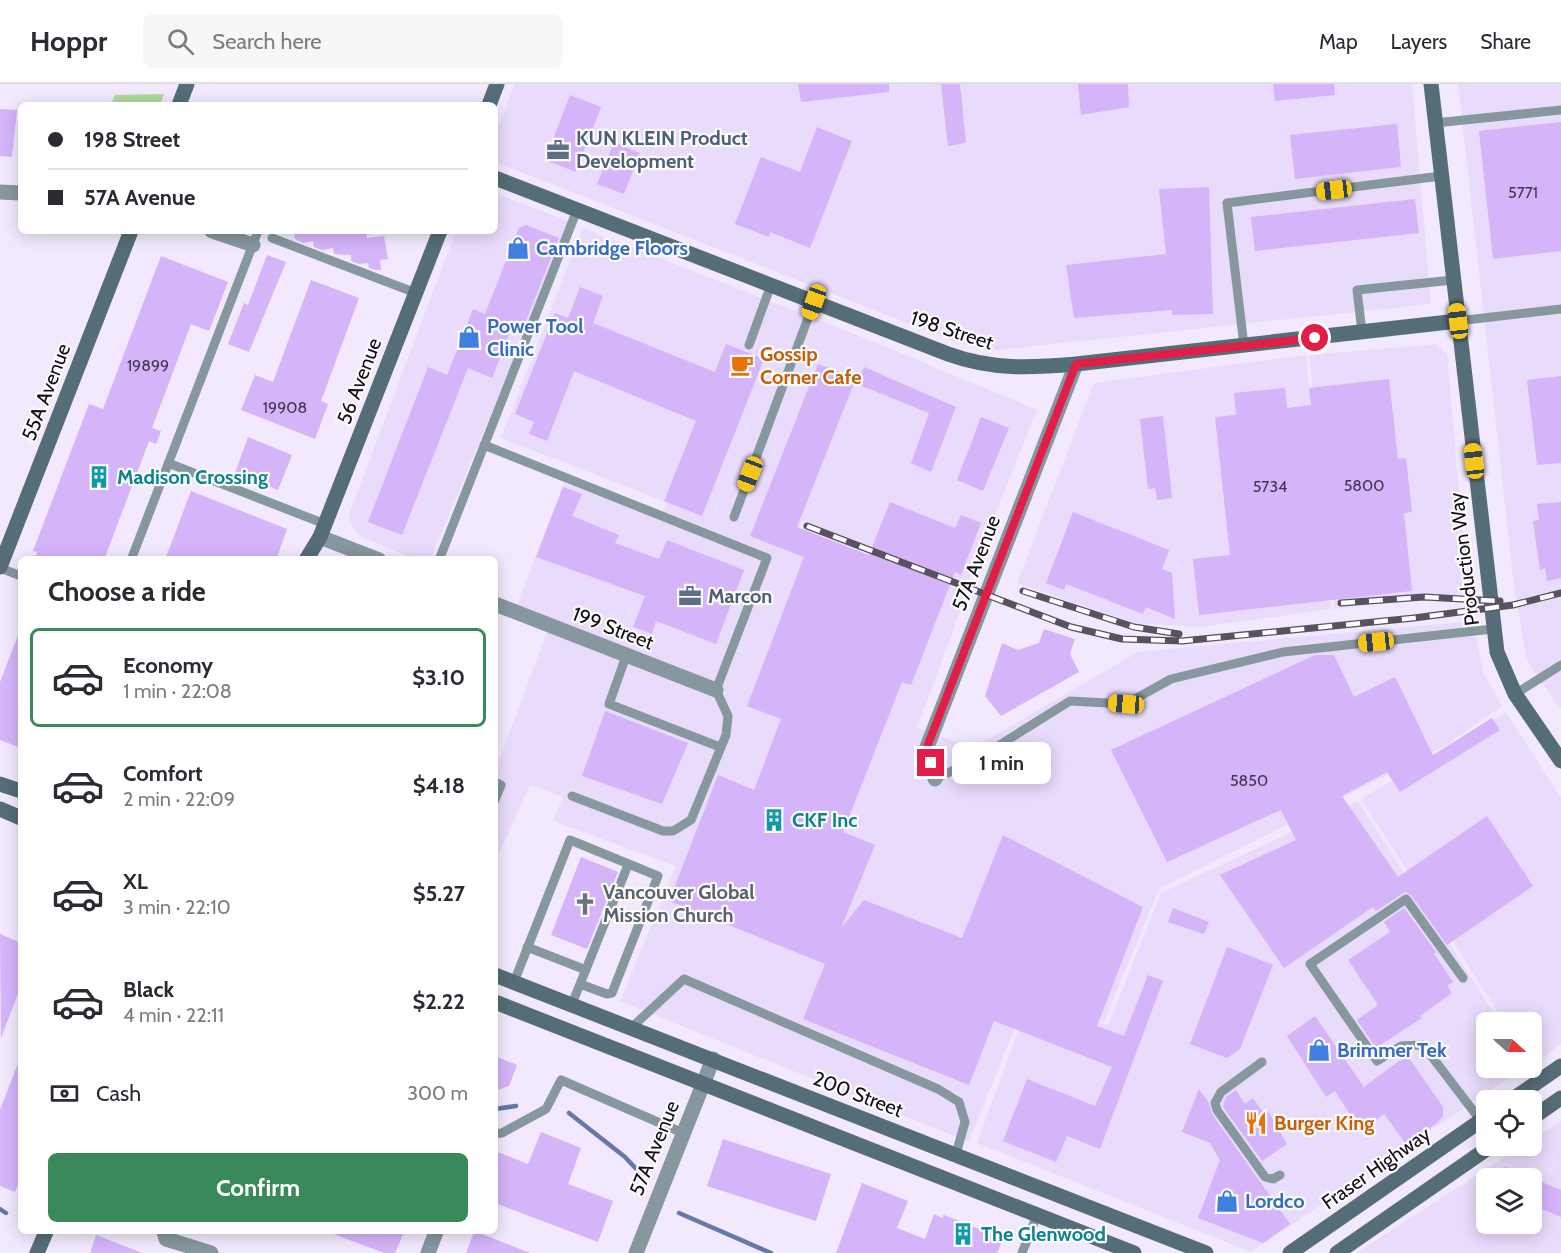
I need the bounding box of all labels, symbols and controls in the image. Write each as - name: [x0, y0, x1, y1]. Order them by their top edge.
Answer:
- search box: [143, 14, 563, 68]
- text: Hoppr: [30, 24, 107, 58]
- icon: search: [164, 25, 197, 58]
- text: Search here: [212, 28, 322, 55]
- text: Map: [1319, 29, 1358, 54]
- text: Layers: [1391, 29, 1447, 54]
- text: Share: [1480, 29, 1531, 54]
- text: 198 Street: [84, 126, 180, 153]
- place label: KUN KLEIN Product Development: [576, 126, 748, 173]
- office icon: KUN KLEIN Product Development: [545, 137, 571, 163]
- car: [1315, 179, 1353, 201]
- house number: 5771: [1508, 183, 1538, 202]
- text: 57A Avenue: [84, 184, 195, 211]
- shop icon: Cambridge Floors: [505, 235, 531, 261]
- place label: Cambridge Floors: [536, 236, 688, 260]
- car: [799, 282, 829, 322]
- car: [1447, 302, 1469, 340]
- street label: 198 Street: [907, 305, 997, 355]
- place label: Power Tool Clinic: [487, 314, 583, 361]
- shop icon: Power Tool Clinic: [456, 324, 482, 350]
- route start: [1301, 324, 1328, 351]
- street label: 56 Avenue: [332, 335, 386, 427]
- street label: 55A Avenue: [17, 340, 75, 444]
- place label: Gossip Corner Cafe: [760, 342, 861, 389]
- cafe icon: Gossip Corner Cafe: [729, 352, 755, 378]
- house number: 19899: [127, 356, 169, 375]
- house number: 19908: [263, 398, 307, 417]
- car: [1463, 442, 1485, 480]
- car: [735, 454, 765, 494]
- building icon: Madison Crossing: [86, 464, 112, 490]
- place label: Madison Crossing: [117, 465, 268, 489]
- house number: 5800: [1344, 476, 1384, 495]
- house number: 5734: [1253, 477, 1287, 496]
- street label: Production Way: [1444, 491, 1484, 627]
- street label: 57A Avenue: [947, 512, 1005, 614]
- text: Choose a ride: [48, 575, 206, 608]
- office icon: Marcon: [677, 583, 703, 609]
- place label: Marcon: [708, 584, 772, 608]
- street label: 199 Street: [569, 602, 657, 655]
- car: [1357, 631, 1395, 653]
- icon: car: [51, 651, 105, 705]
- text: Economy: [123, 652, 213, 679]
- text: $3.10: [412, 664, 465, 691]
- text: 1 min · 22:08: [123, 679, 232, 703]
- car: [1107, 694, 1145, 714]
- callout: 1 min: [952, 742, 1051, 784]
- route end: [917, 749, 944, 776]
- text: 1 min: [979, 751, 1024, 775]
- icon: car: [51, 759, 105, 813]
- text: Comfort: [123, 760, 202, 787]
- house number: 5850: [1230, 771, 1268, 790]
- text: $4.18: [413, 772, 465, 799]
- text: 2 min · 22:09: [123, 787, 235, 811]
- building icon: CKF Inc: [761, 807, 787, 833]
- place label: CKF Inc: [792, 808, 857, 832]
- icon: car: [51, 867, 105, 921]
- text: XL: [123, 868, 148, 895]
- text: $5.27: [413, 880, 465, 907]
- place label: Vancouver Global Mission Church: [603, 880, 755, 927]
- church icon: Vancouver Global Mission Church: [572, 891, 598, 917]
- text: 3 min · 22:10: [123, 895, 231, 919]
- icon: car: [51, 975, 105, 1029]
- text: Black: [123, 976, 174, 1003]
- text: $2.22: [412, 988, 465, 1015]
- text: 4 min · 22:11: [123, 1003, 224, 1027]
- north arrow: [1476, 1012, 1542, 1078]
- map controls: [1476, 1012, 1542, 1234]
- shop icon: Brimmer Tek: [1306, 1037, 1332, 1063]
- place label: Brimmer Tek: [1337, 1038, 1447, 1062]
- street label: 200 Street: [810, 1066, 907, 1122]
- icon: cash: [48, 1077, 81, 1110]
- text: Cash: [96, 1080, 141, 1107]
- text: 300 m: [407, 1081, 468, 1105]
- button: locate: [1476, 1090, 1542, 1156]
- street label: 57A Avenue: [624, 1097, 684, 1199]
- restaurant icon: Burger King: [1243, 1110, 1269, 1136]
- place label: Burger King: [1274, 1111, 1374, 1135]
- street label: Fraser Highway: [1317, 1122, 1435, 1214]
- button: Confirm: [48, 1153, 468, 1222]
- button: layers: [1476, 1168, 1542, 1234]
- shop icon: Lordco: [1214, 1188, 1240, 1214]
- place label: Lordco: [1245, 1189, 1305, 1213]
- building icon: The Glenwood: [950, 1221, 976, 1247]
- place label: The Glenwood: [981, 1222, 1106, 1246]

